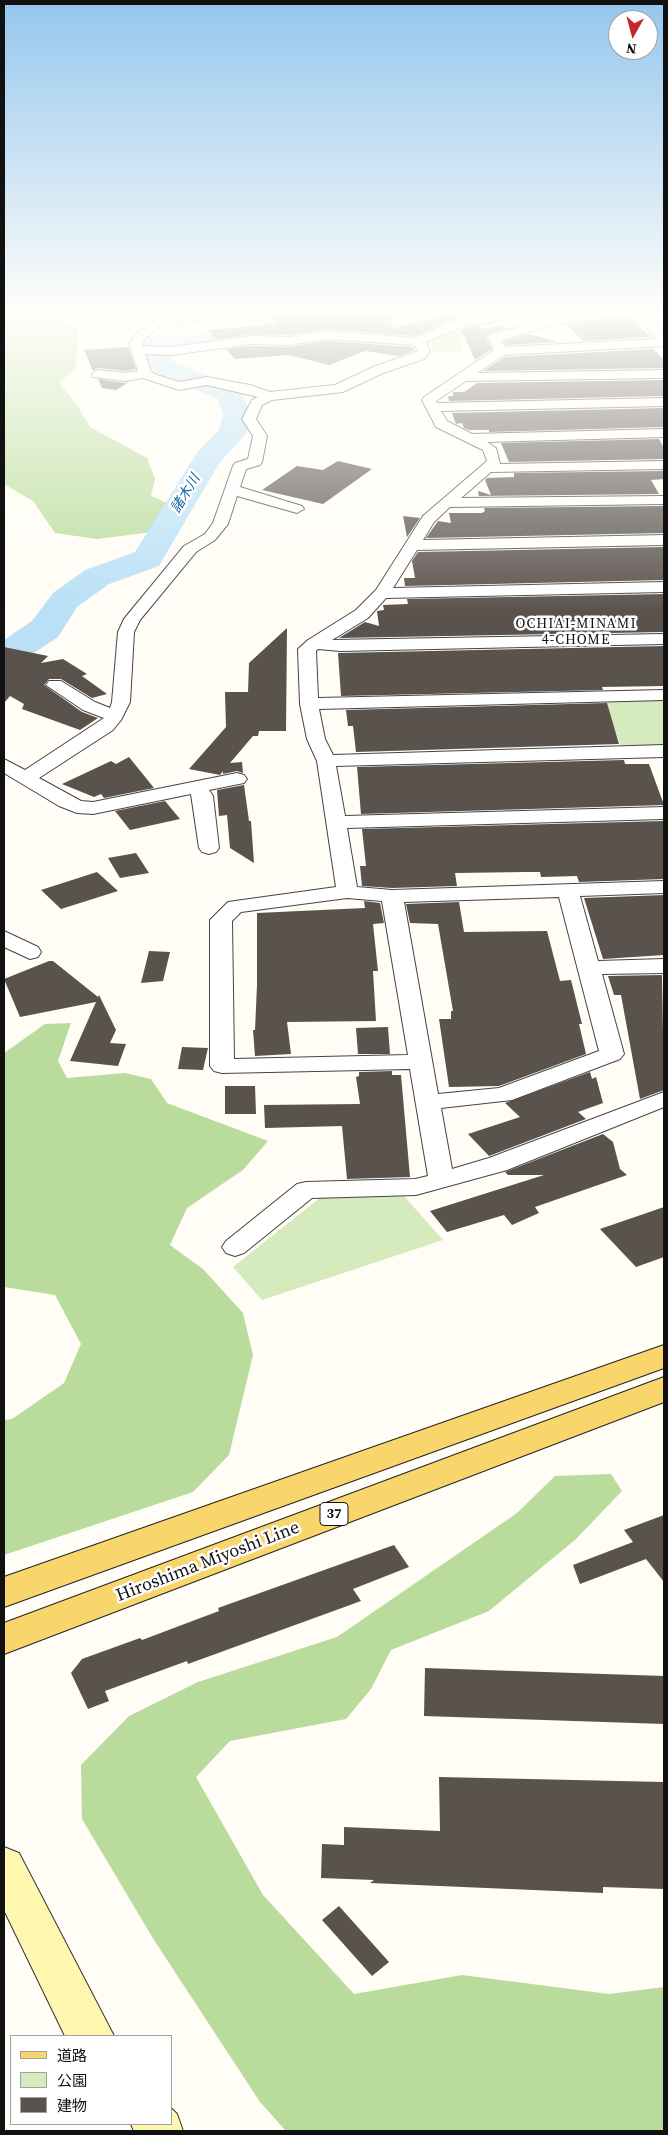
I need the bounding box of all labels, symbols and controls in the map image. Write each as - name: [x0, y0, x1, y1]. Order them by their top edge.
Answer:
- north arrow: [608, 10, 658, 60]
- text: N: [625, 38, 638, 59]
- water label: 諸木川: [168, 472, 204, 516]
- district label: OCHIAI-MINAMI 4-CHOME: [514, 616, 638, 648]
- road number: 37: [320, 1502, 348, 1526]
- street label: Hiroshima Miyoshi Line: [113, 1517, 303, 1607]
- legend: [10, 2035, 172, 2125]
- text: 道路: [57, 2045, 87, 2066]
- text: 公園: [57, 2070, 87, 2091]
- text: 建物: [57, 2095, 87, 2116]

